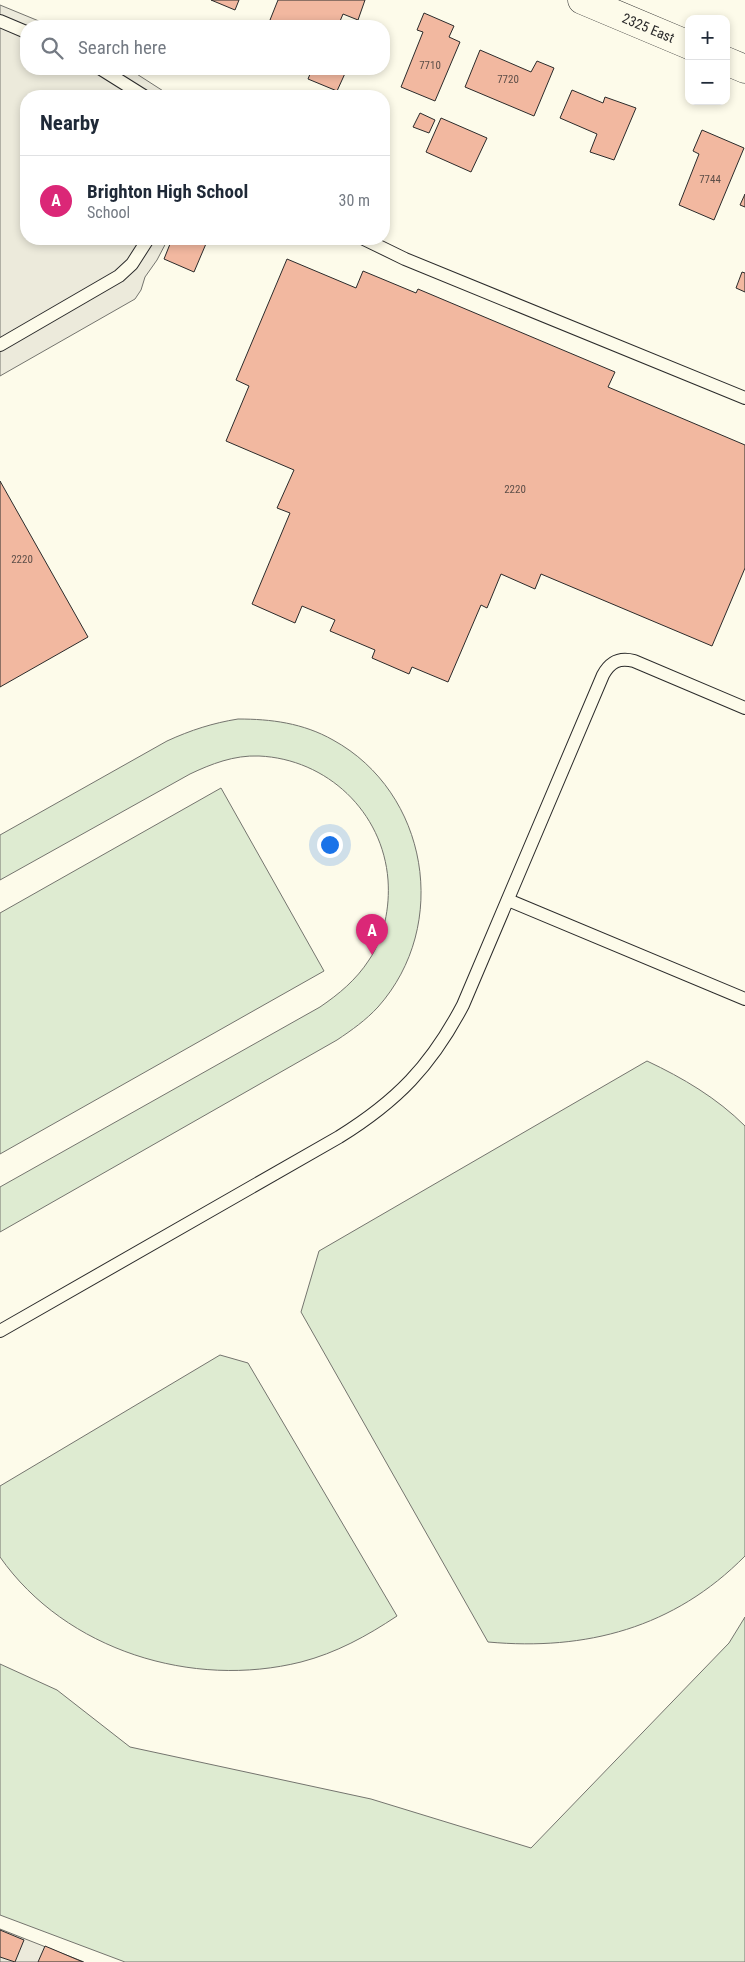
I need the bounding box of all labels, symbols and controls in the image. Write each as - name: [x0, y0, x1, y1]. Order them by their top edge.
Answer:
- street label: 2325 East: [620, 10, 677, 46]
- map controls: [685, 15, 730, 105]
- button: +: [685, 15, 730, 60]
- search box: [20, 20, 390, 75]
- icon: search: [38, 34, 66, 62]
- text: Search here: [78, 36, 166, 59]
- house number: 7710: [419, 59, 441, 72]
- button: −: [685, 60, 730, 105]
- house number: 7720: [497, 73, 519, 86]
- text: Nearby: [40, 111, 99, 135]
- house number: 7744: [699, 173, 721, 186]
- text: Brighton High School: [87, 180, 248, 203]
- text: A: [51, 191, 61, 210]
- text: 30 m: [338, 191, 370, 210]
- text: School: [87, 203, 130, 222]
- house number: 2220: [504, 483, 526, 496]
- house number: 2220: [11, 553, 33, 566]
- your location: [317, 832, 343, 858]
- pin: A: [356, 914, 388, 955]

